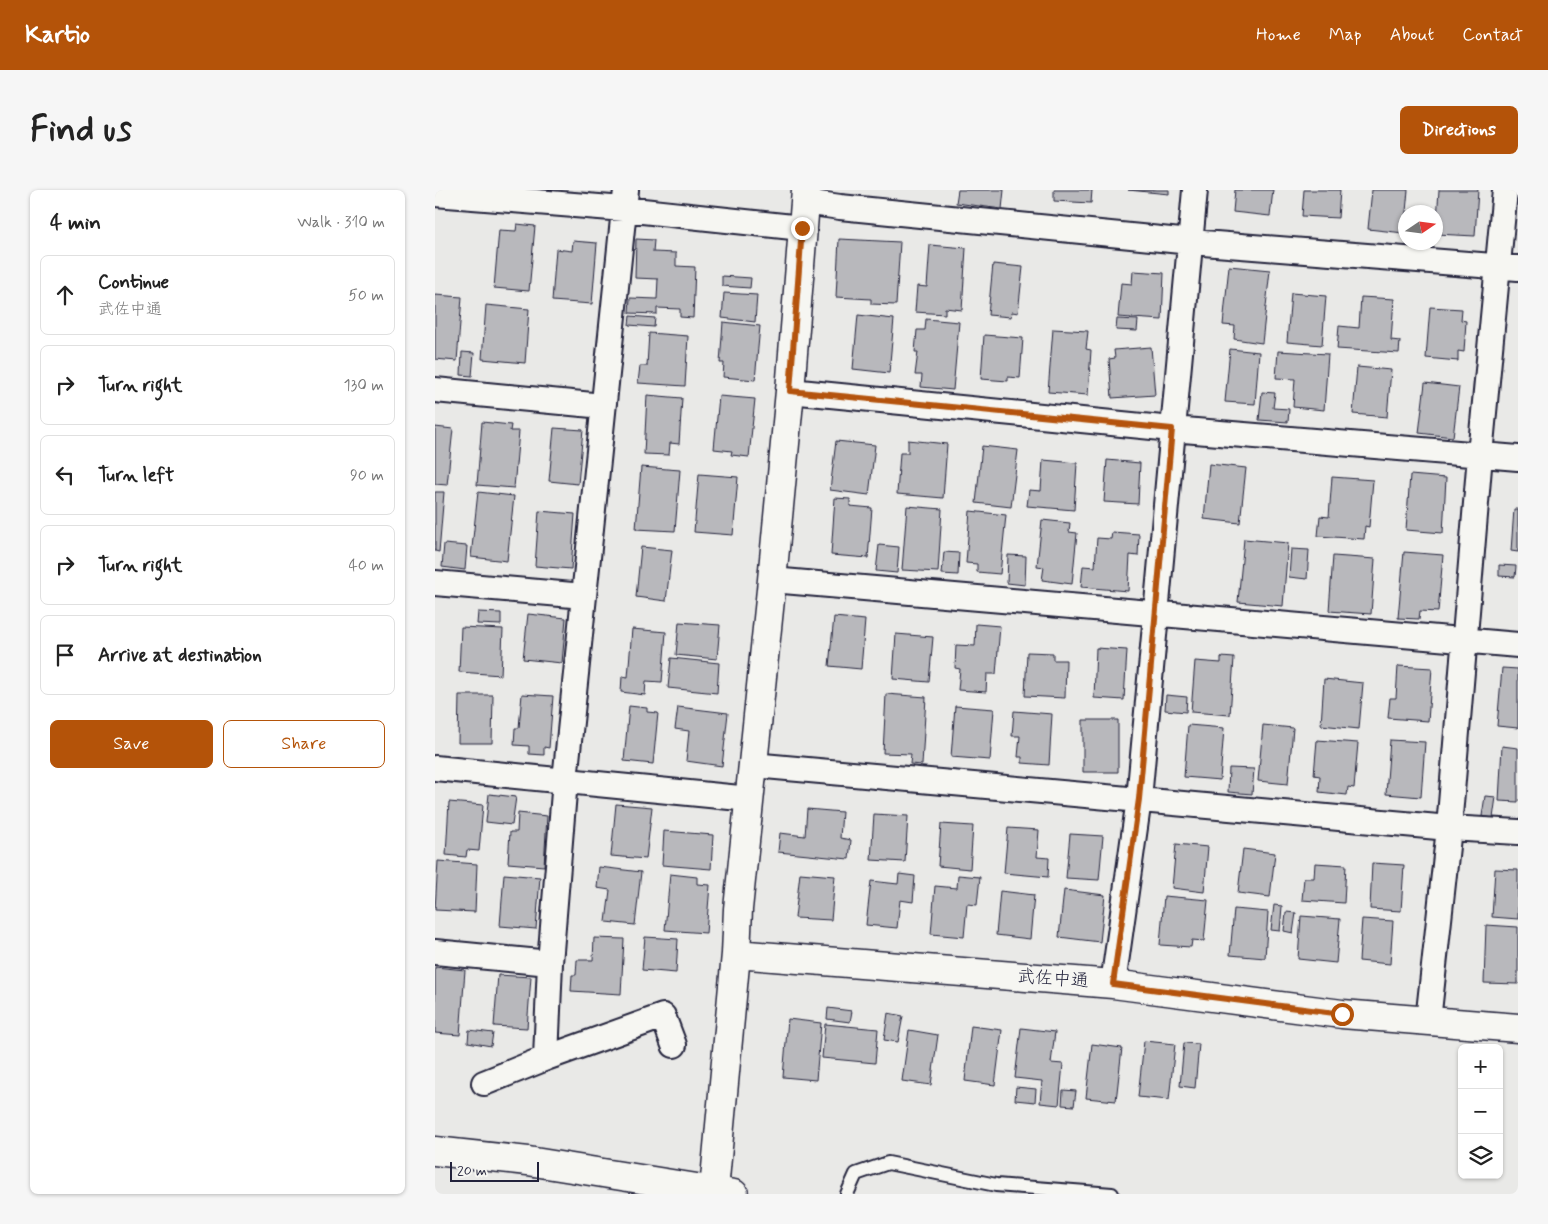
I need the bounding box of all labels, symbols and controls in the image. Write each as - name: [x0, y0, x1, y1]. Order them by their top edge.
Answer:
- text: Kartio: [25, 20, 90, 51]
- text: Home: [1256, 23, 1301, 47]
- text: Map: [1329, 23, 1362, 47]
- text: About: [1390, 23, 1434, 47]
- text: Contact: [1462, 23, 1523, 47]
- button: Directions: [1400, 106, 1518, 154]
- text: Find us: [30, 107, 132, 153]
- north arrow: [1398, 205, 1443, 250]
- text: 4 min: [50, 209, 101, 237]
- text: Walk · 310 m: [297, 212, 385, 233]
- route end: [791, 217, 814, 240]
- text: Continue: [98, 270, 169, 295]
- icon: ahead: [51, 281, 79, 309]
- text: 50 m: [348, 285, 384, 306]
- text: 武佐中通: [98, 299, 162, 320]
- icon: right: [51, 371, 79, 399]
- text: Turn right: [98, 373, 182, 398]
- text: 130 m: [343, 375, 384, 396]
- icon: left: [51, 461, 79, 489]
- text: Turn left: [98, 463, 174, 488]
- text: 90 m: [350, 465, 384, 486]
- icon: right: [51, 551, 79, 579]
- text: Turn right: [98, 553, 182, 578]
- text: 40 m: [348, 555, 384, 576]
- icon: arrive: [51, 641, 79, 669]
- text: Arrive at destination: [98, 643, 262, 668]
- button: Save: [50, 720, 213, 768]
- button: Share: [223, 720, 385, 768]
- street label: 武佐中通: [1016, 965, 1090, 993]
- route start: [1331, 1003, 1354, 1026]
- map controls: [1458, 1044, 1503, 1179]
- button: +: [1458, 1044, 1503, 1089]
- button: −: [1458, 1089, 1503, 1134]
- button: layers: [1458, 1134, 1503, 1179]
- scale bar: [450, 1159, 539, 1182]
- text: 20 m: [457, 1162, 487, 1180]

